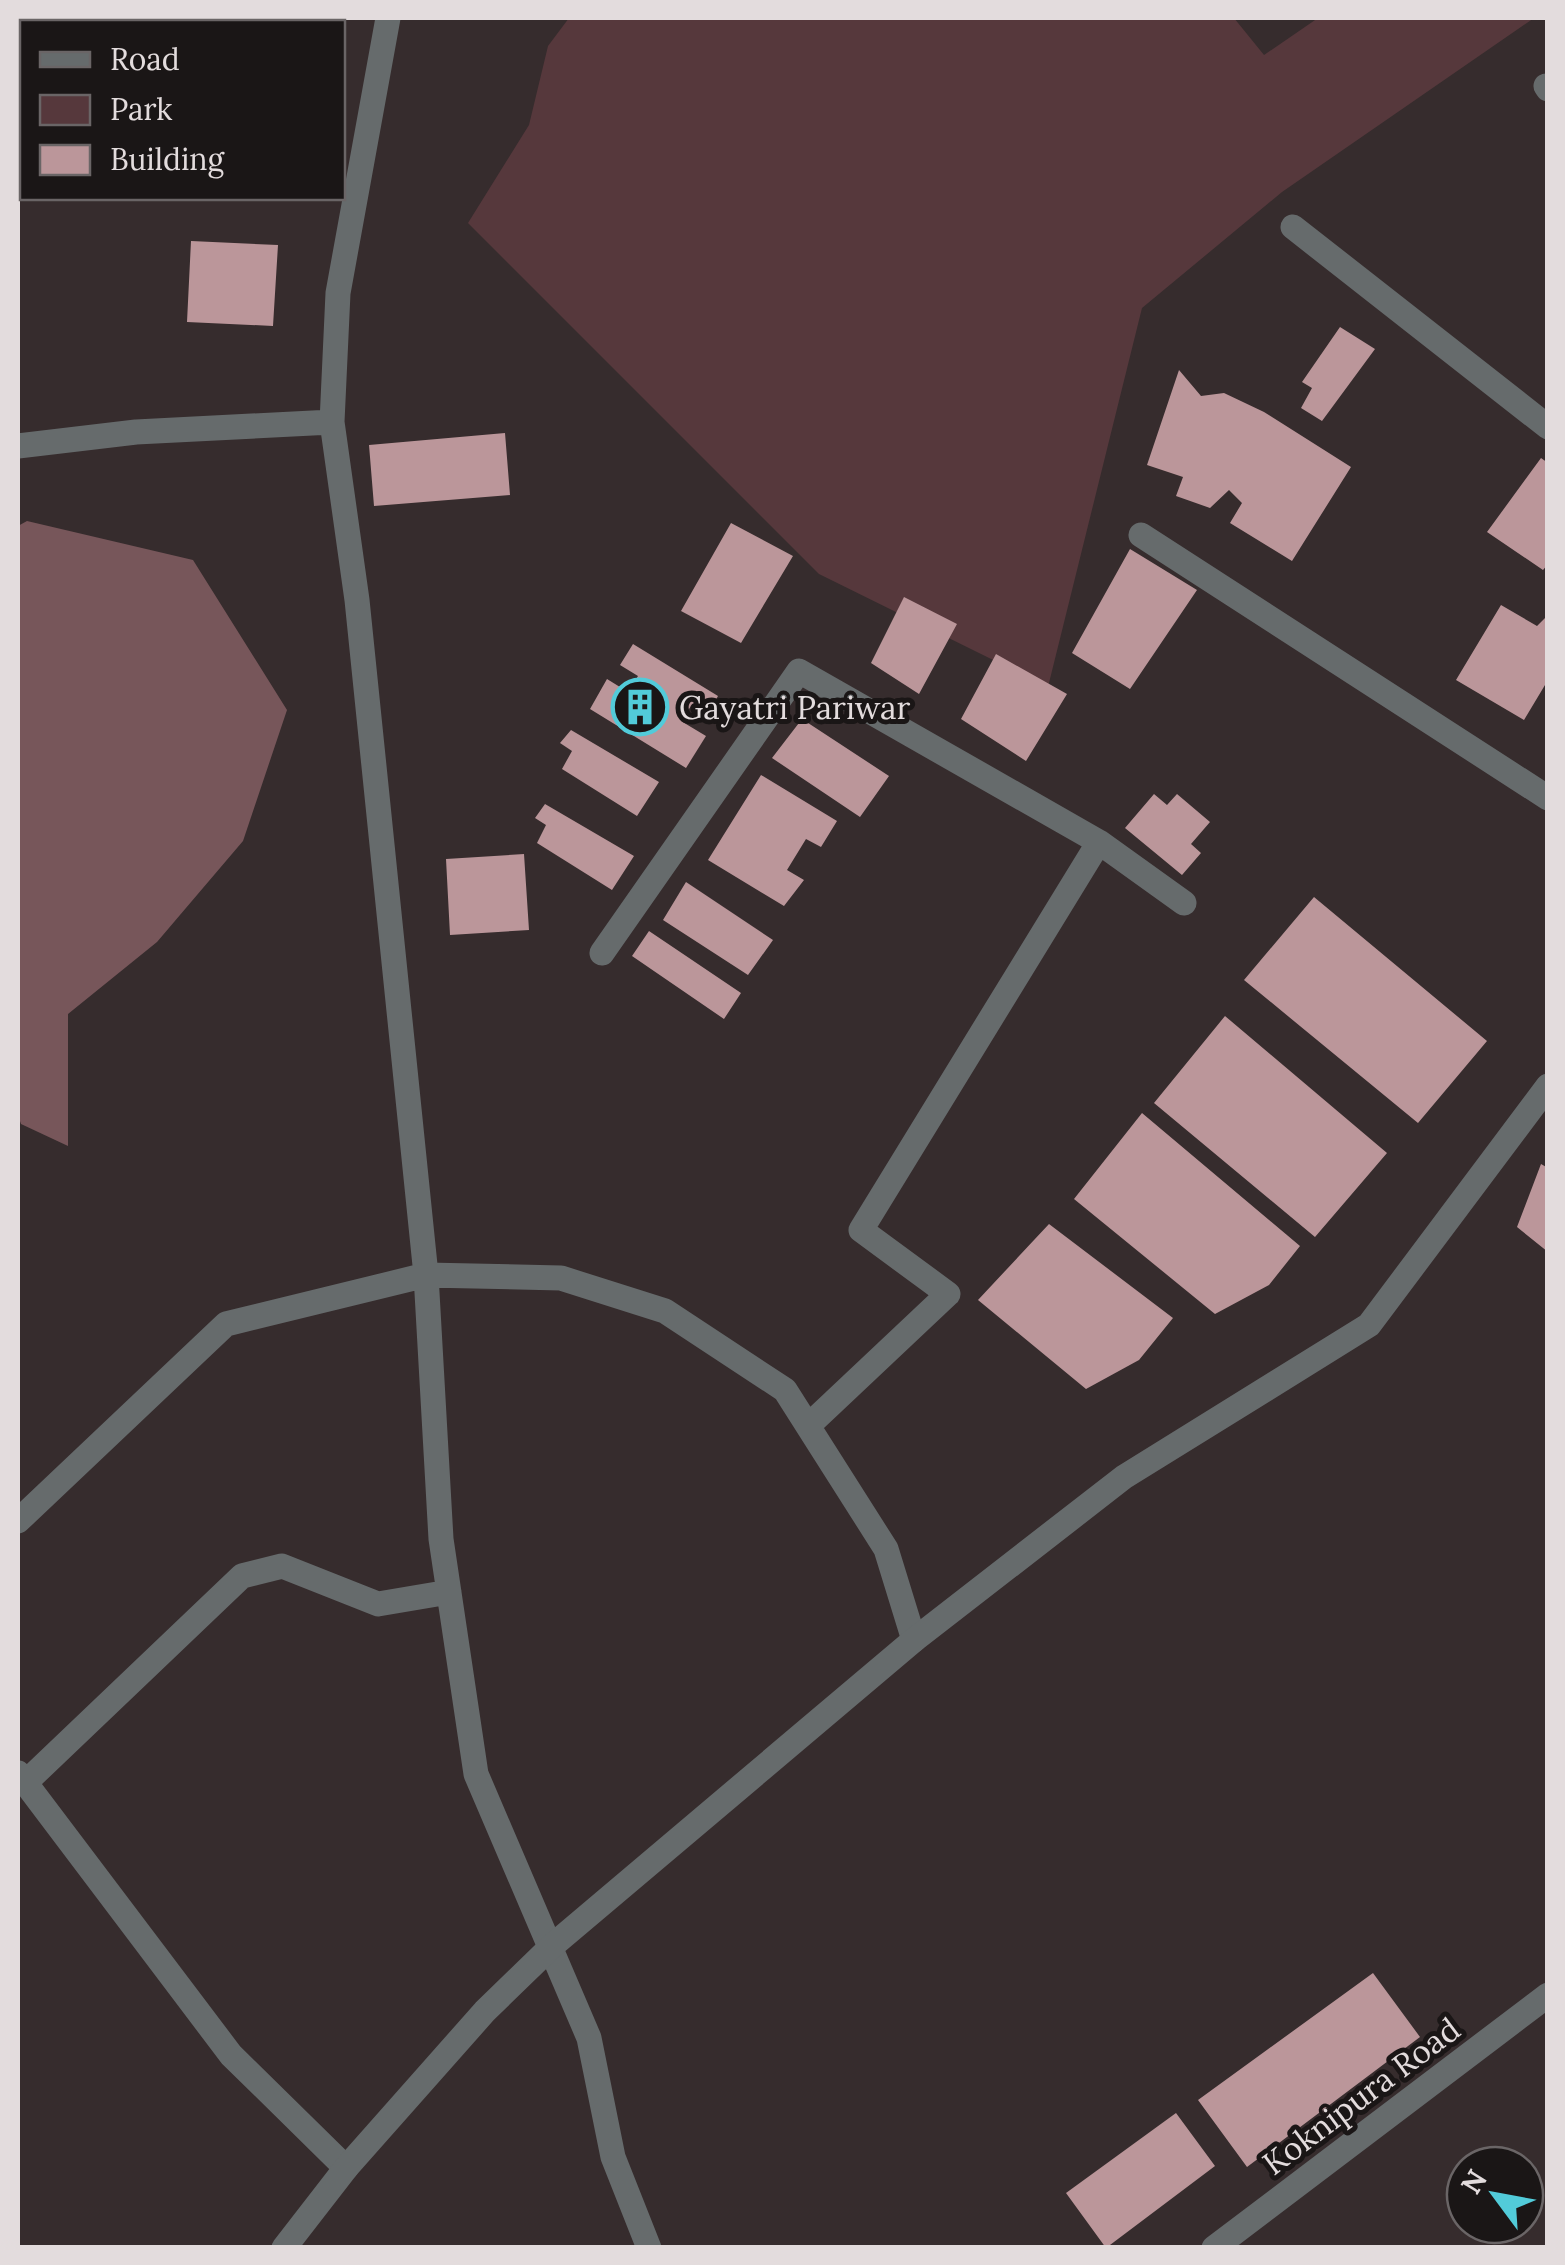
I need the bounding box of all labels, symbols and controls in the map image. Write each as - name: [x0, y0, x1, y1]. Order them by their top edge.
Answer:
- legend: [20, 20, 345, 200]
- text: Road: [110, 40, 180, 78]
- text: Park: [110, 90, 172, 128]
- text: Building: [110, 140, 226, 179]
- building icon: Gayatri Pariwar: [610, 677, 670, 737]
- place label: Gayatri Pariwar: [679, 687, 911, 728]
- street label: Koknipura Road: [1254, 2008, 1468, 2184]
- north arrow: [1445, 2145, 1545, 2245]
- text: N: [1453, 2163, 1495, 2200]

